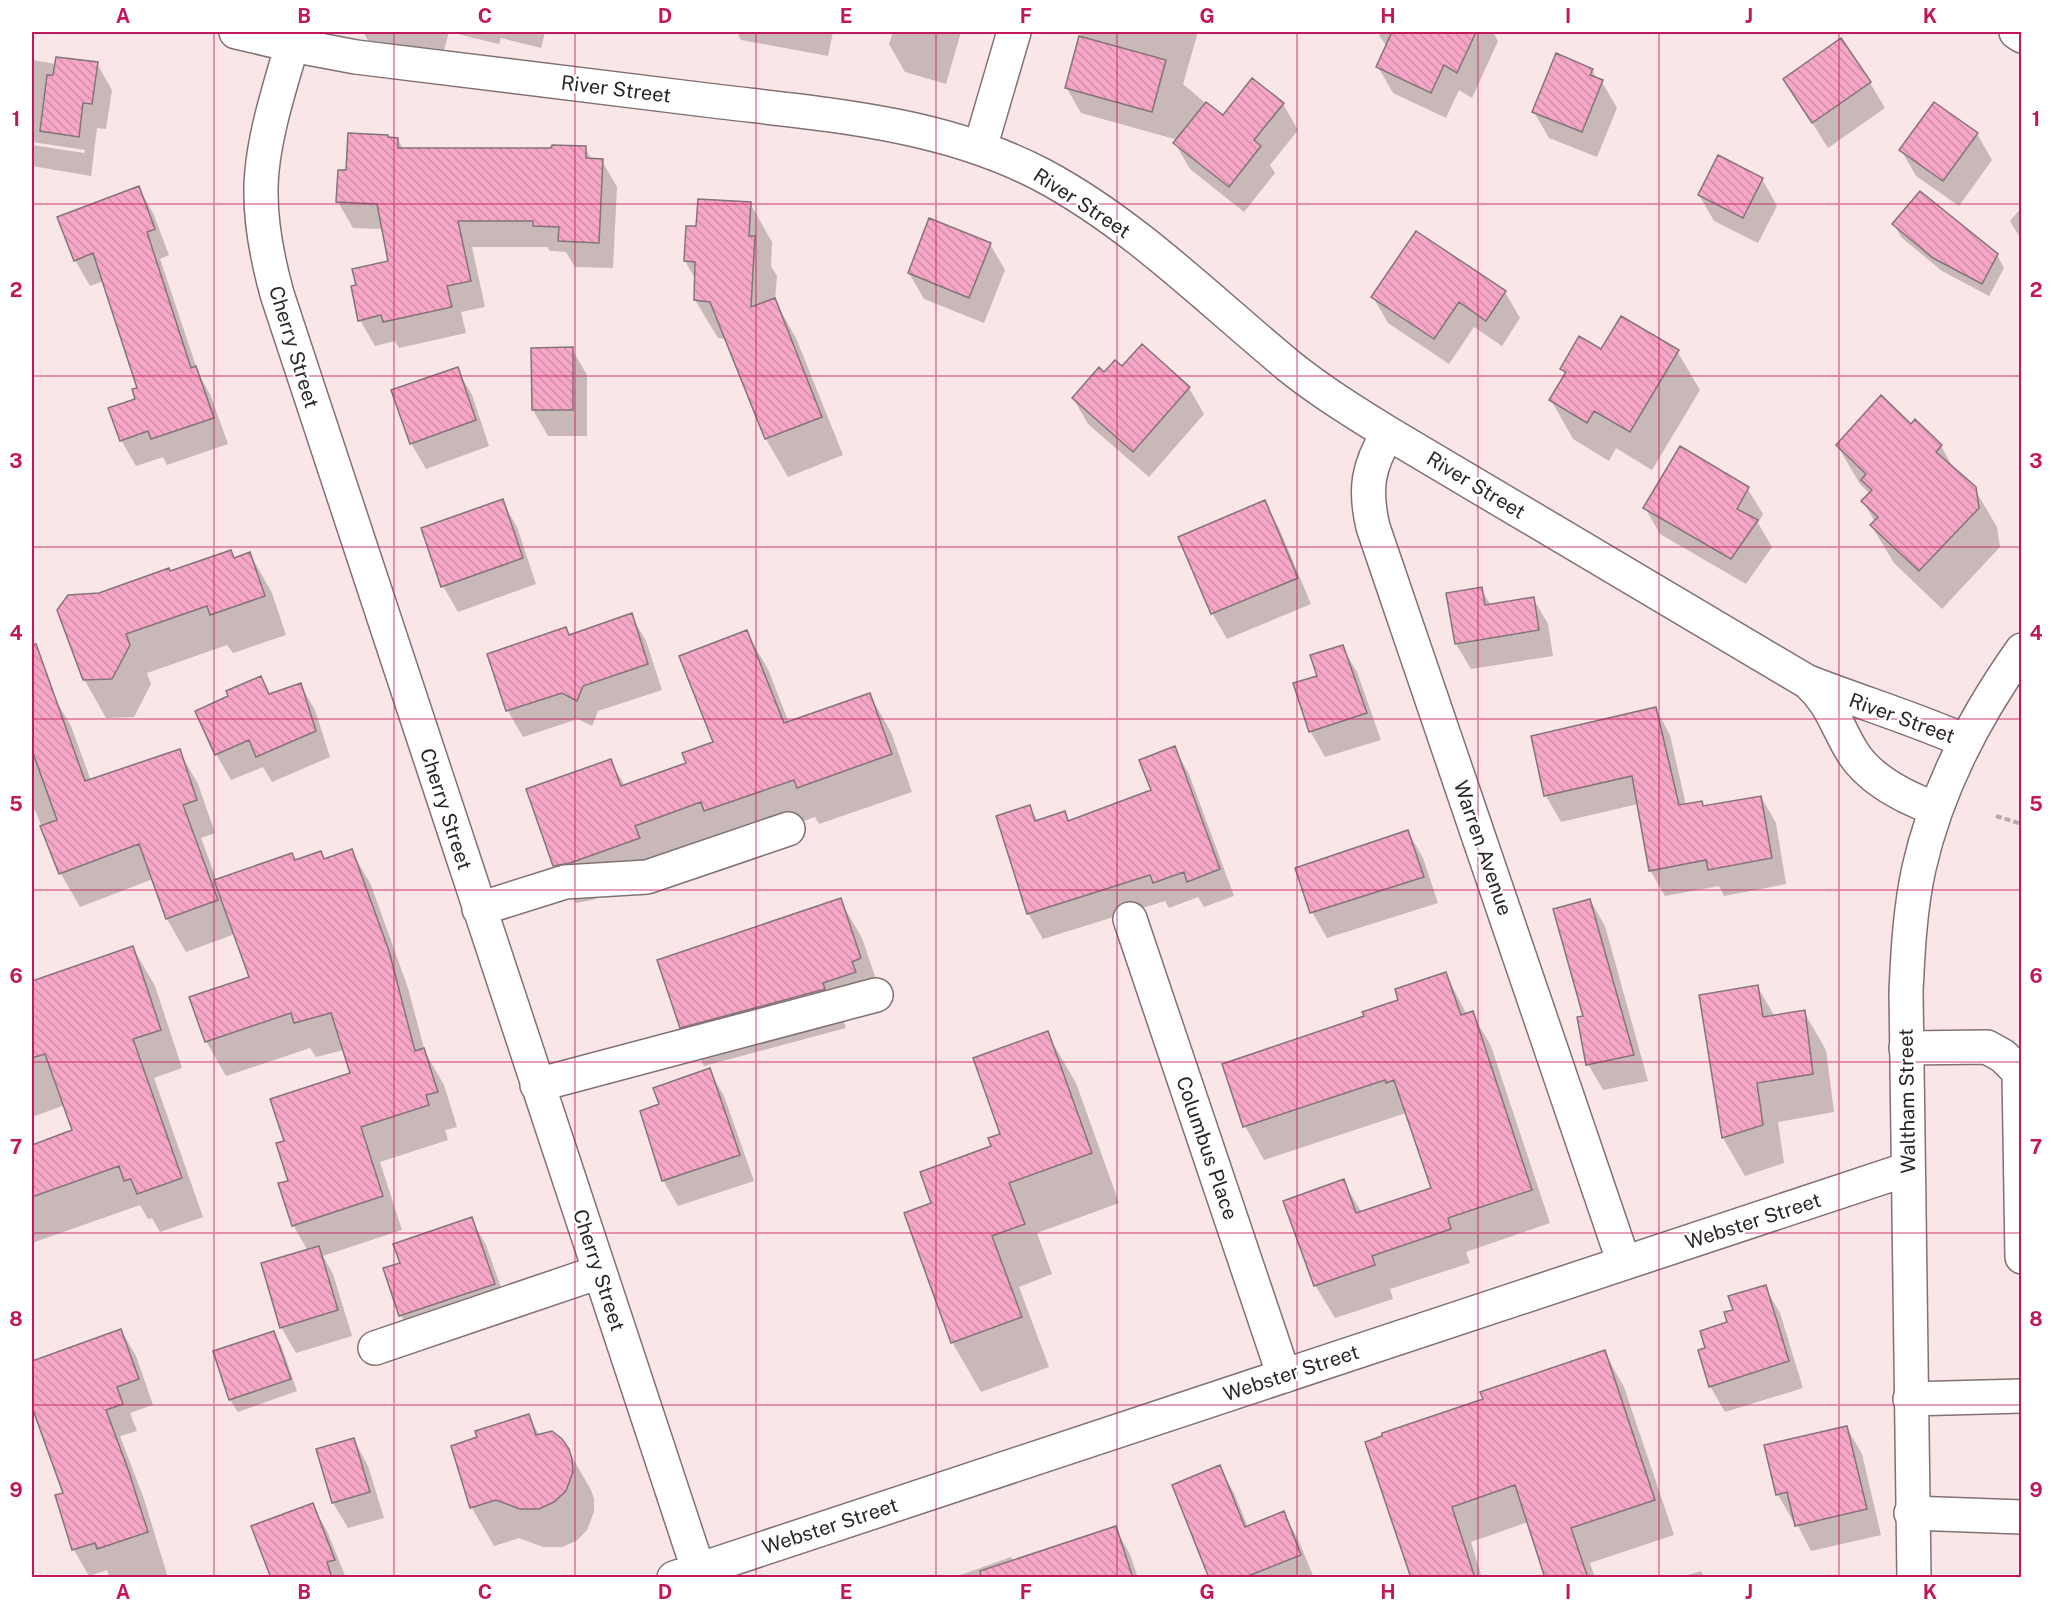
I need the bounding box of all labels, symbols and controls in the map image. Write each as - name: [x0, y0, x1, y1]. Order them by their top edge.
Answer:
- text: A: [116, 4, 130, 28]
- text: B: [297, 4, 311, 28]
- text: C: [478, 4, 492, 28]
- text: D: [658, 4, 672, 28]
- text: E: [840, 4, 852, 28]
- text: F: [1020, 4, 1032, 28]
- text: G: [1199, 4, 1215, 28]
- text: H: [1380, 4, 1396, 28]
- text: I: [1565, 4, 1571, 28]
- text: J: [1745, 4, 1753, 28]
- text: K: [1923, 4, 1937, 28]
- street label: River Street: [560, 70, 672, 108]
- text: 1: [12, 107, 20, 131]
- text: 1: [2032, 107, 2040, 131]
- street label: River Street: [1029, 163, 1135, 243]
- text: 2: [10, 278, 22, 302]
- text: 2: [2030, 278, 2042, 302]
- street label: Cherry Street: [264, 283, 324, 411]
- street label: River Street: [1422, 446, 1530, 524]
- text: 3: [9, 449, 23, 473]
- text: 3: [2029, 449, 2043, 473]
- text: 4: [9, 621, 23, 645]
- text: 4: [2029, 621, 2043, 645]
- street label: River Street: [1846, 688, 1958, 748]
- street label: Cherry Street: [415, 745, 477, 873]
- street label: Warren Avenue: [1449, 777, 1517, 919]
- text: 5: [9, 792, 23, 816]
- text: 5: [2029, 792, 2043, 816]
- text: 6: [9, 964, 23, 988]
- text: 6: [2029, 964, 2043, 988]
- street label: Waltham Street: [1894, 1028, 1920, 1174]
- street label: Columbus Place: [1171, 1073, 1243, 1223]
- text: 7: [10, 1135, 22, 1159]
- text: 7: [2030, 1135, 2042, 1159]
- street label: Webster Street: [1682, 1188, 1824, 1254]
- street label: Cherry Street: [568, 1206, 630, 1334]
- text: 8: [9, 1307, 23, 1331]
- text: 8: [2029, 1307, 2043, 1331]
- street label: Webster Street: [1220, 1340, 1362, 1406]
- text: 9: [9, 1478, 23, 1502]
- text: 9: [2029, 1478, 2043, 1502]
- street label: Webster Street: [759, 1493, 901, 1559]
- text: A: [116, 1580, 130, 1604]
- text: B: [297, 1580, 311, 1604]
- text: C: [478, 1580, 492, 1604]
- text: D: [658, 1580, 672, 1604]
- text: E: [840, 1580, 852, 1604]
- text: F: [1020, 1580, 1032, 1604]
- text: G: [1199, 1580, 1215, 1604]
- text: H: [1380, 1580, 1396, 1604]
- text: I: [1565, 1580, 1571, 1604]
- text: J: [1745, 1580, 1753, 1604]
- text: K: [1923, 1580, 1937, 1604]

